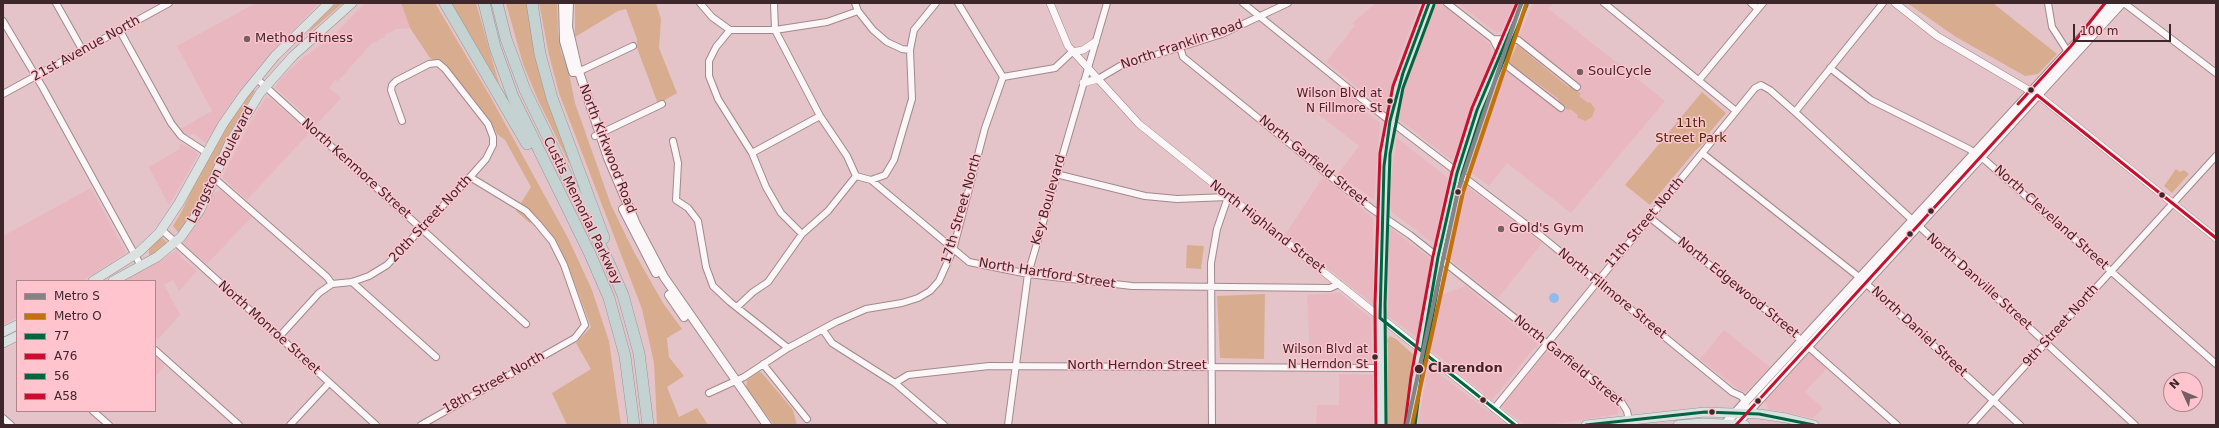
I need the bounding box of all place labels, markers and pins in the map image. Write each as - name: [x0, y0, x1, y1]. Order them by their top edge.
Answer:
- place label: Method Fitness: [255, 31, 353, 47]
- marker: Method Fitness: [242, 34, 252, 44]
- place label: SoulCycle: [1588, 64, 1652, 80]
- marker: SoulCycle: [1575, 67, 1585, 77]
- unlabelled marker: [2026, 85, 2036, 95]
- place label: Wilson Blvd at N Fillmore St: [1297, 87, 1382, 115]
- marker: Wilson Blvd at N Fillmore St: [1385, 96, 1395, 106]
- unlabelled marker: [1453, 187, 1463, 197]
- unlabelled marker: [2157, 190, 2167, 200]
- unlabelled marker: [1926, 206, 1936, 216]
- place label: Gold's Gym: [1509, 221, 1584, 237]
- marker: Gold's Gym: [1496, 224, 1506, 234]
- unlabelled marker: [1905, 229, 1915, 239]
- place label: Wilson Blvd at N Herndon St: [1283, 343, 1368, 371]
- marker: Wilson Blvd at N Herndon St: [1370, 352, 1380, 362]
- place label: Clarendon: [1428, 361, 1503, 377]
- marker: Clarendon: [1413, 363, 1425, 375]
- unlabelled marker: [1478, 395, 1488, 405]
- unlabelled marker: [1753, 396, 1763, 406]
- unlabelled marker: [1707, 407, 1717, 417]

